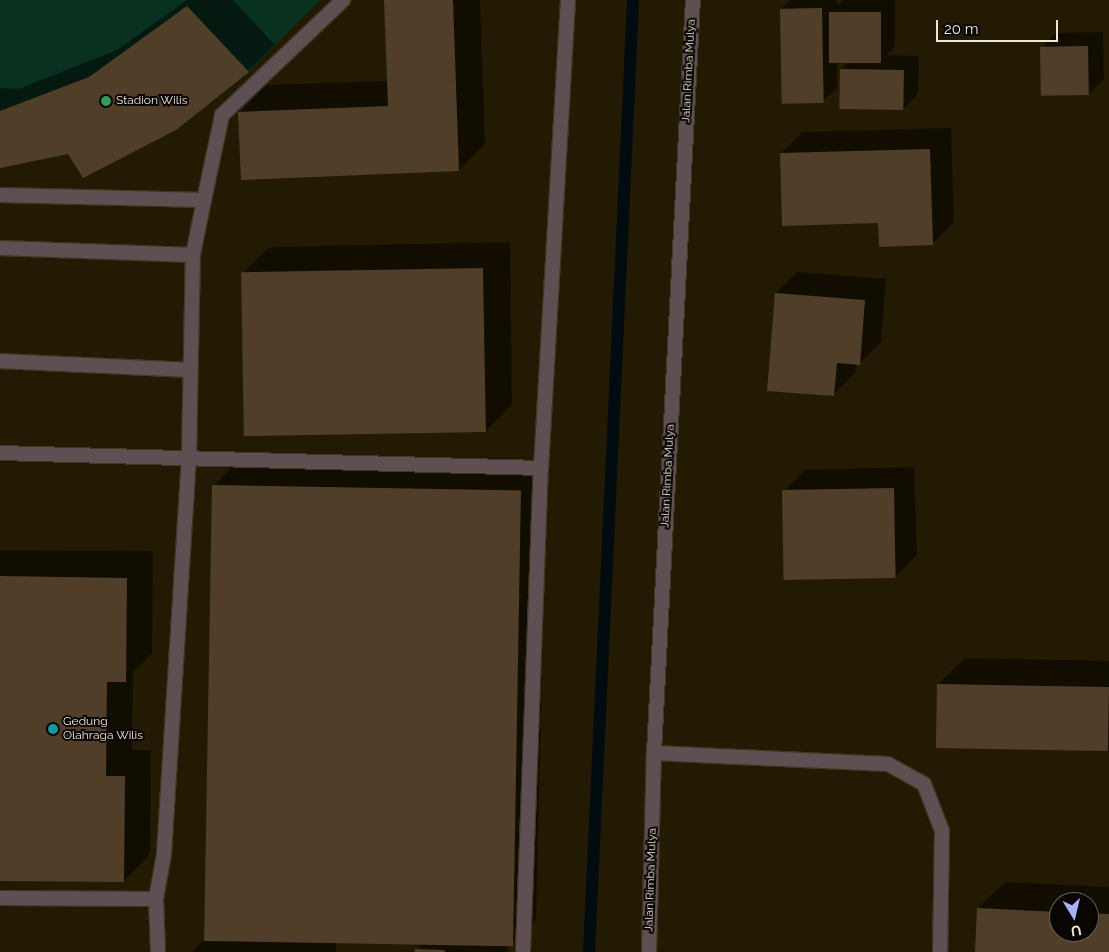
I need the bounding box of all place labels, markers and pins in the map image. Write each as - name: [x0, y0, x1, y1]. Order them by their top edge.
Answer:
- place label: Stadion Wilis: [116, 94, 188, 108]
- marker: Stadion Wilis: [100, 95, 112, 107]
- place label: Gedung Olahraga Wilis: [63, 715, 143, 743]
- marker: Gedung Olahraga Wilis: [47, 723, 59, 735]

